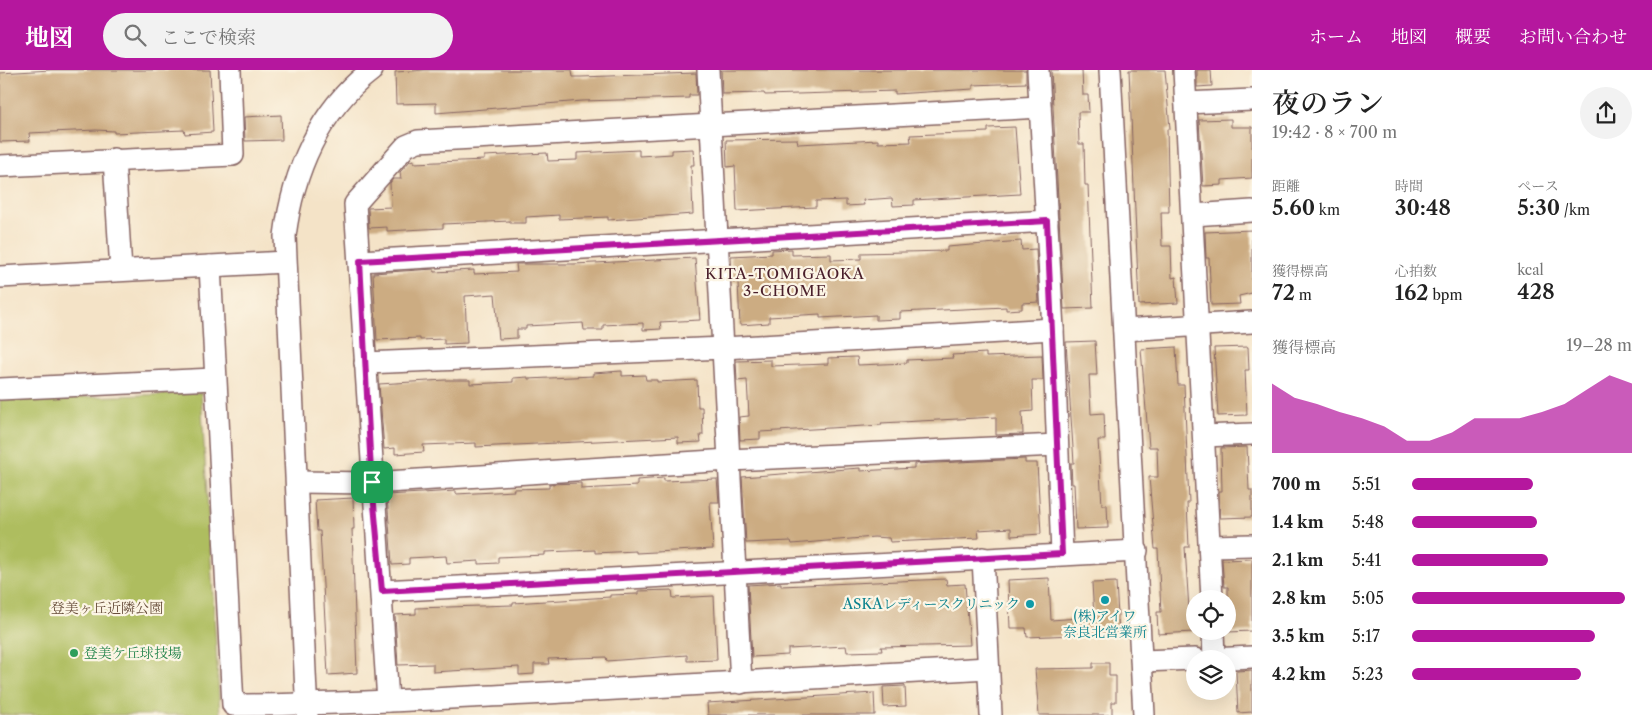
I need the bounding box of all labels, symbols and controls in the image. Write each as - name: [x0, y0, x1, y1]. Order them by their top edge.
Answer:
- search box: [103, 13, 453, 58]
- icon: search: [121, 21, 149, 49]
- text: 地図: [25, 23, 73, 52]
- text: ここで検索: [161, 26, 256, 49]
- text: ホーム: [1309, 26, 1363, 48]
- text: 地図: [1391, 26, 1427, 48]
- text: 概要: [1455, 26, 1491, 48]
- text: お問い合わせ: [1519, 26, 1627, 48]
- text: 夜のラン: [1272, 86, 1384, 120]
- button: share: [1580, 87, 1632, 139]
- text: 19:42 · 8 × 700 m: [1272, 122, 1397, 142]
- text: 距離: [1272, 177, 1300, 195]
- text: 時間: [1395, 177, 1423, 195]
- text: ペース: [1517, 177, 1559, 195]
- text: 5.60: [1272, 195, 1315, 220]
- text: 30:48: [1395, 195, 1451, 220]
- text: 5:30: [1517, 195, 1560, 220]
- text: km: [1315, 201, 1340, 219]
- text: /km: [1560, 201, 1590, 219]
- text: kcal: [1517, 261, 1544, 279]
- text: 獲得標高: [1272, 262, 1328, 280]
- text: 心拍数: [1395, 262, 1437, 280]
- district label: KITA-TOMIGAOKA 3-CHOME: [705, 264, 865, 300]
- text: 428: [1517, 279, 1555, 304]
- text: 72: [1272, 280, 1295, 305]
- text: 162: [1395, 280, 1429, 305]
- text: m: [1295, 286, 1312, 304]
- text: bpm: [1429, 286, 1463, 304]
- text: 19–28 m: [1566, 335, 1632, 355]
- text: 獲得標高: [1272, 337, 1336, 357]
- pin: [351, 461, 393, 503]
- icon: arrive: [358, 468, 386, 496]
- text: 700 m: [1272, 474, 1321, 494]
- text: 5:51: [1352, 474, 1381, 494]
- text: 1.4 km: [1272, 512, 1324, 532]
- text: 5:48: [1352, 512, 1384, 532]
- text: 2.1 km: [1272, 550, 1324, 570]
- text: 5:41: [1352, 550, 1381, 570]
- text: 2.8 km: [1272, 588, 1326, 608]
- text: 5:05: [1352, 588, 1384, 608]
- map controls: [1186, 590, 1236, 700]
- button: locate: [1186, 590, 1236, 640]
- marker: (株)アイワ 奈良北営業所: [1099, 594, 1111, 606]
- place label: ASKAレディースクリニック: [842, 595, 1020, 613]
- marker: ASKAレディースクリニック: [1024, 598, 1036, 610]
- park label: 登美ヶ丘近隣公園: [51, 599, 163, 617]
- place label: (株)アイワ 奈良北営業所: [1063, 607, 1147, 641]
- text: 3.5 km: [1272, 626, 1325, 646]
- text: 5:17: [1352, 626, 1380, 646]
- place label: 登美ケ丘球技場: [84, 644, 182, 662]
- marker: 登美ケ丘球技場: [68, 647, 80, 659]
- button: layers: [1186, 650, 1236, 700]
- text: 4.2 km: [1272, 664, 1326, 684]
- text: 5:23: [1352, 664, 1383, 684]

